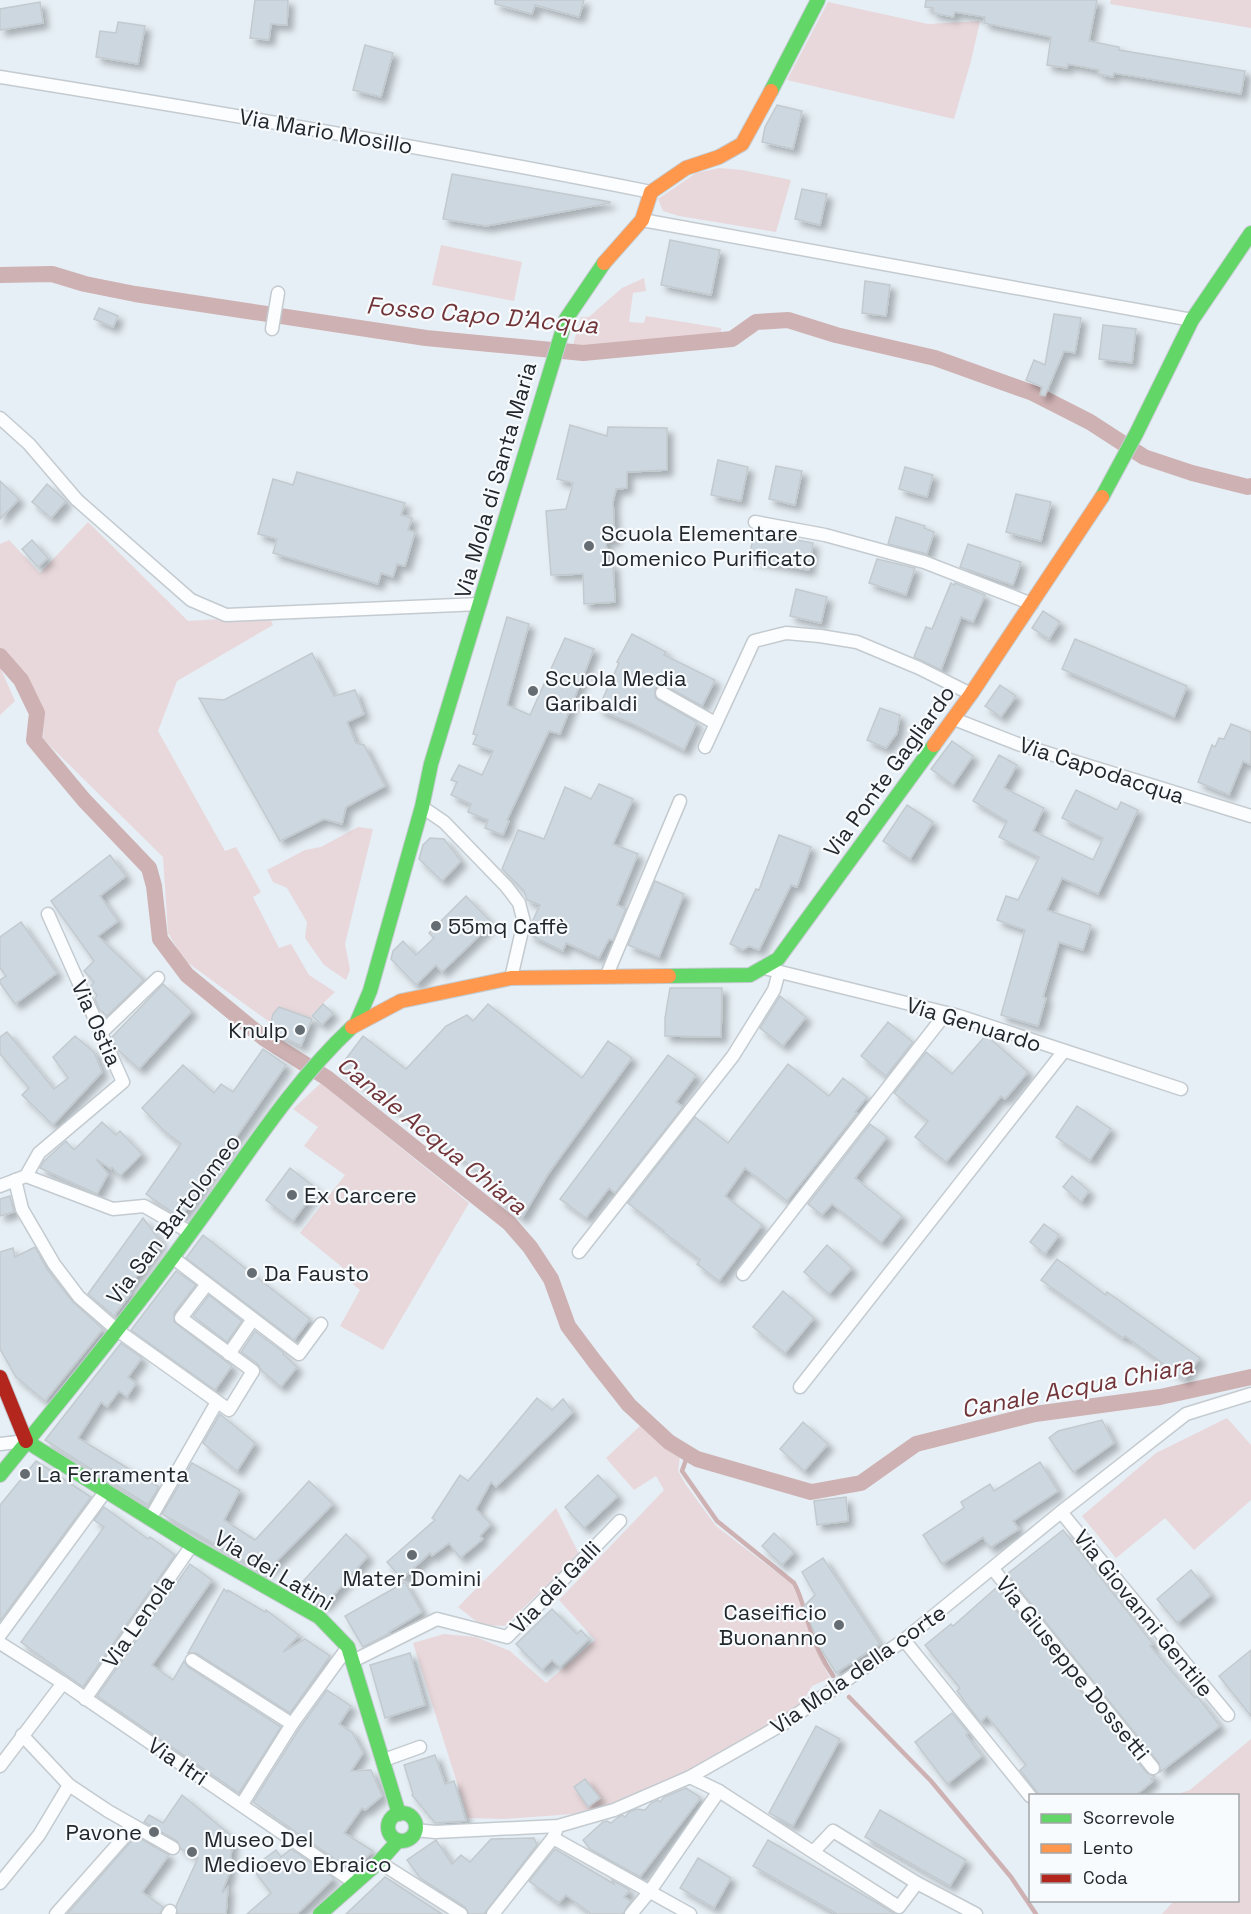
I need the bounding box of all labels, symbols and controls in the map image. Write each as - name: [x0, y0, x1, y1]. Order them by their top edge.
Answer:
- street label: Via Mario Mosillo: [237, 102, 415, 160]
- water label: Fosso Capo D'Acqua: [365, 289, 599, 341]
- street label: Via Mola di Santa Maria: [448, 358, 542, 601]
- place label: Scuola Elementare Domenico Purificato: [601, 519, 816, 572]
- marker: Scuola Elementare Domenico Purificato: [582, 539, 596, 553]
- place label: Scuola Media Garibaldi: [545, 664, 687, 717]
- street label: Via Ponte Gagliardo: [817, 680, 961, 862]
- marker: Scuola Media Garibaldi: [526, 684, 540, 698]
- street label: Via Capodacqua: [1016, 730, 1188, 810]
- place label: 55mq Caffè: [448, 912, 568, 940]
- marker: 55mq Caffè: [429, 919, 443, 933]
- street label: Via Ostia: [66, 975, 129, 1071]
- street label: Via Genuardo: [903, 990, 1045, 1058]
- place label: Knulp: [228, 1016, 288, 1044]
- marker: Knulp: [293, 1023, 307, 1037]
- water label: Canale Acqua Chiara: [331, 1049, 533, 1221]
- street label: Via San Bartolomeo: [100, 1128, 246, 1310]
- place label: Ex Carcere: [304, 1181, 417, 1209]
- marker: Ex Carcere: [285, 1188, 299, 1202]
- place label: Da Fausto: [264, 1259, 369, 1287]
- marker: Da Fausto: [245, 1266, 259, 1280]
- water label: Canale Acqua Chiara: [958, 1349, 1196, 1425]
- place label: La Ferramenta: [37, 1460, 189, 1488]
- marker: La Ferramenta: [18, 1467, 32, 1481]
- street label: Via dei Latini: [209, 1524, 339, 1616]
- street label: Via Giovanni Gentile: [1068, 1524, 1220, 1702]
- street label: Via dei Galli: [504, 1535, 606, 1639]
- marker: Mater Domini: [405, 1548, 419, 1562]
- place label: Mater Domini: [342, 1564, 482, 1592]
- street label: Via Lenola: [96, 1569, 180, 1673]
- street label: Via Giuseppe Dossetti: [990, 1570, 1156, 1766]
- place label: Caseificio Buonanno: [719, 1598, 827, 1651]
- street label: Via Mola della corte: [765, 1598, 951, 1740]
- marker: Caseificio Buonanno: [832, 1618, 846, 1632]
- street label: Via Itri: [143, 1731, 213, 1791]
- legend: [1029, 1794, 1239, 1902]
- text: Scorrevole: [1083, 1806, 1175, 1829]
- place label: Pavone: [65, 1818, 142, 1846]
- marker: Pavone: [147, 1825, 161, 1839]
- place label: Museo Del Medioevo Ebraico: [204, 1825, 392, 1878]
- text: Lento: [1083, 1836, 1133, 1859]
- marker: Museo Del Medioevo Ebraico: [185, 1845, 199, 1859]
- text: Coda: [1083, 1866, 1128, 1889]

